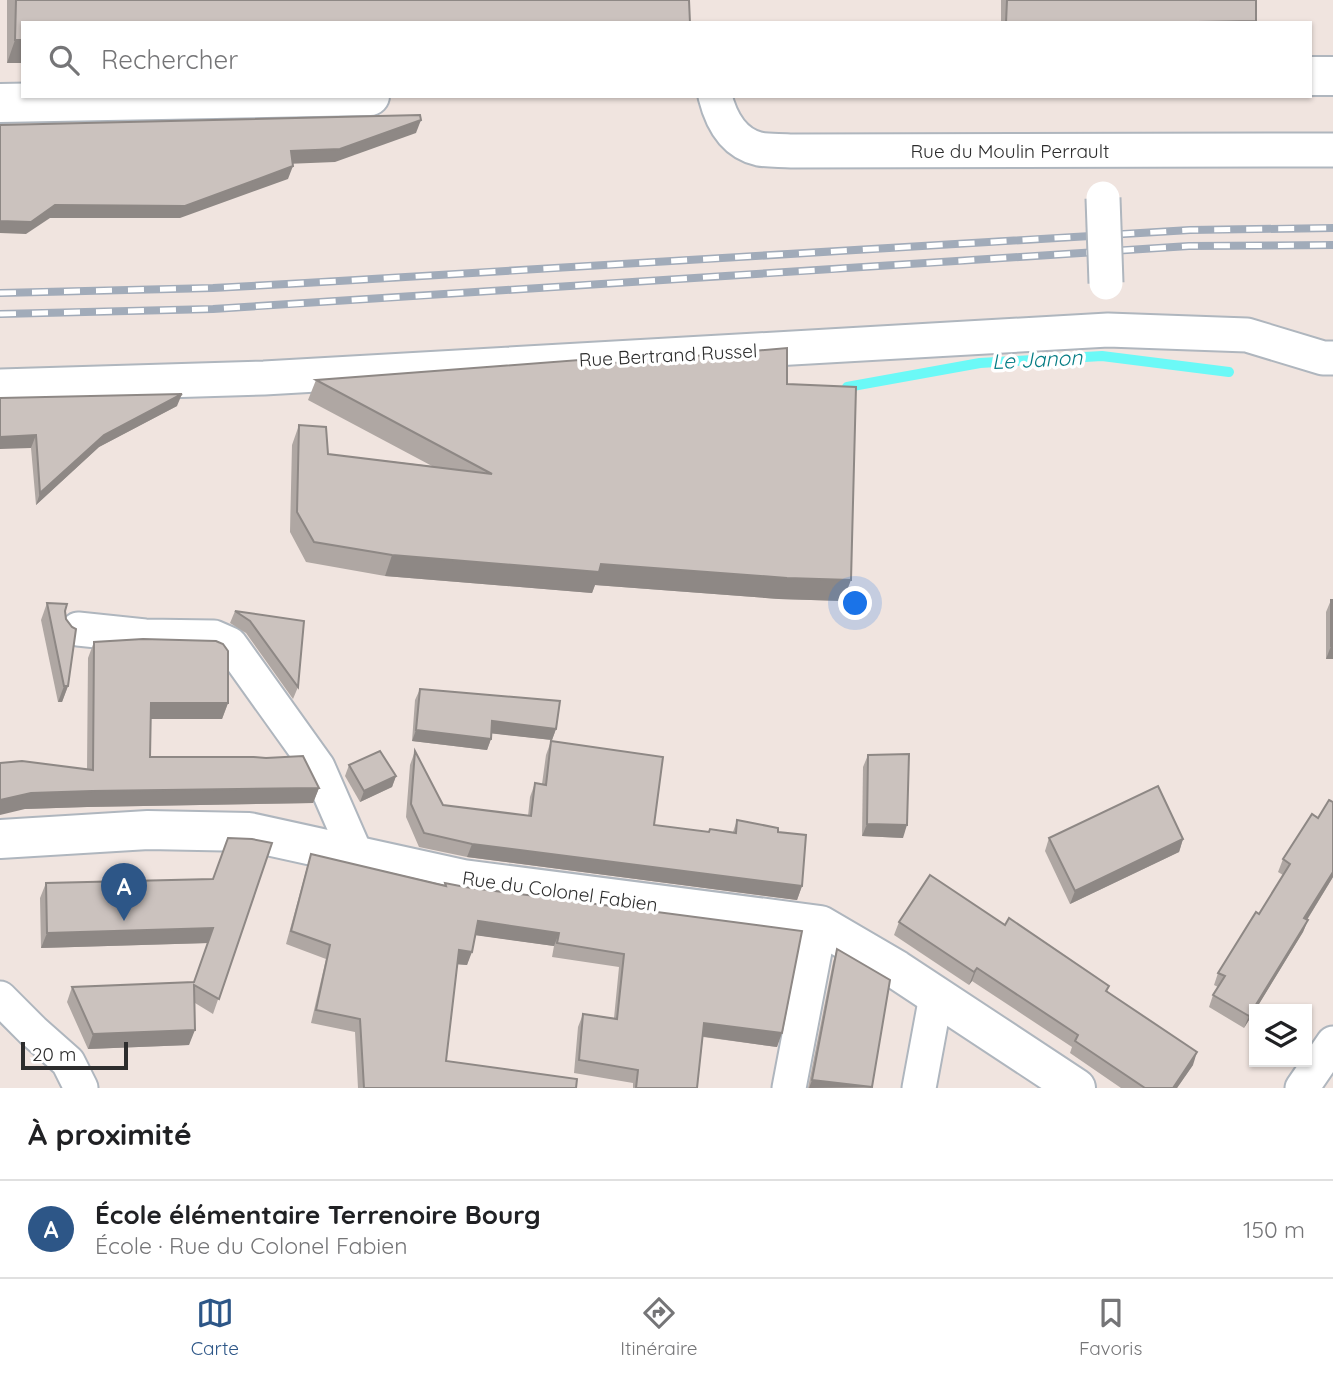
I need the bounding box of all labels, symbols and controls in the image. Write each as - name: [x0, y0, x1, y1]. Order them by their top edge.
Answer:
- search box: [21, 21, 1312, 98]
- icon: search: [45, 41, 83, 79]
- text: Rechercher: [101, 43, 238, 76]
- street label: Rue du Moulin Perrault: [911, 139, 1109, 163]
- street label: Rue Bertrand Russel: [578, 338, 758, 372]
- water label: Le Janon: [991, 344, 1084, 374]
- your location: [838, 586, 872, 620]
- pin: A: [101, 863, 147, 921]
- street label: Rue du Colonel Fabien: [461, 865, 659, 917]
- map controls: [1249, 1004, 1312, 1067]
- button: layers: [1249, 1004, 1312, 1067]
- scale bar: [21, 1039, 128, 1071]
- text: 20 m: [32, 1042, 76, 1066]
- text: À proximité: [28, 1115, 192, 1153]
- text: École élémentaire Terrenoire Bourg: [95, 1198, 541, 1231]
- text: A: [44, 1215, 58, 1244]
- text: 150 m: [1243, 1215, 1305, 1244]
- text: École · Rue du Colonel Fabien: [95, 1231, 408, 1260]
- tab: Carte: [191, 1294, 239, 1360]
- tab: Itinéraire: [620, 1294, 698, 1360]
- tab: Favoris: [1079, 1294, 1142, 1360]

